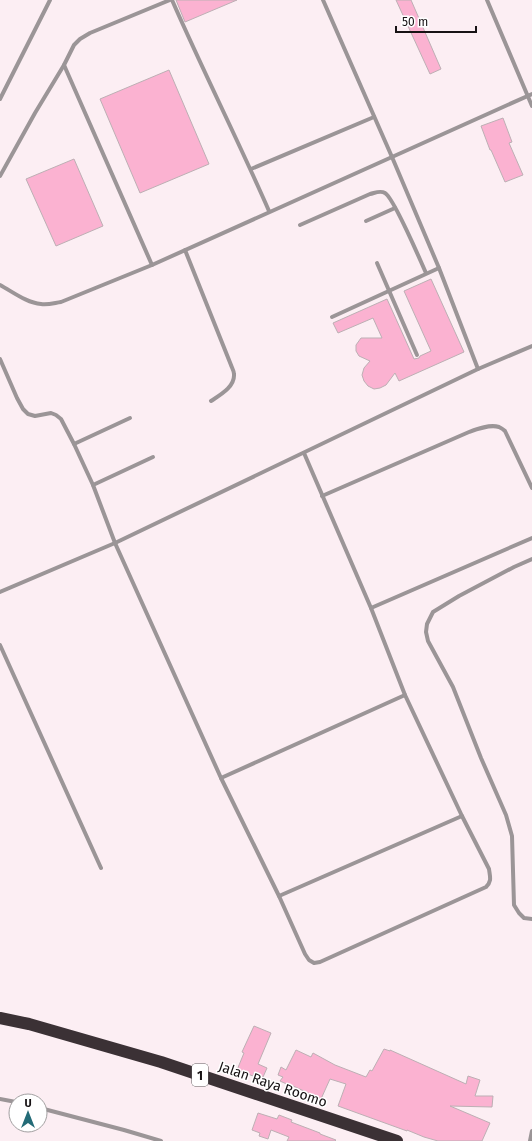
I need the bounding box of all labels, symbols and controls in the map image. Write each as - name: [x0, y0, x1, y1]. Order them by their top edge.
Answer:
- scale bar: [396, 8, 476, 34]
- text: 50 m: [402, 15, 428, 29]
- street label: Jalan Raya Roomo: [216, 1058, 329, 1111]
- road number: 1: [192, 1064, 208, 1086]
- north arrow: [8, 1093, 48, 1133]
- text: U: [24, 1097, 32, 1110]

